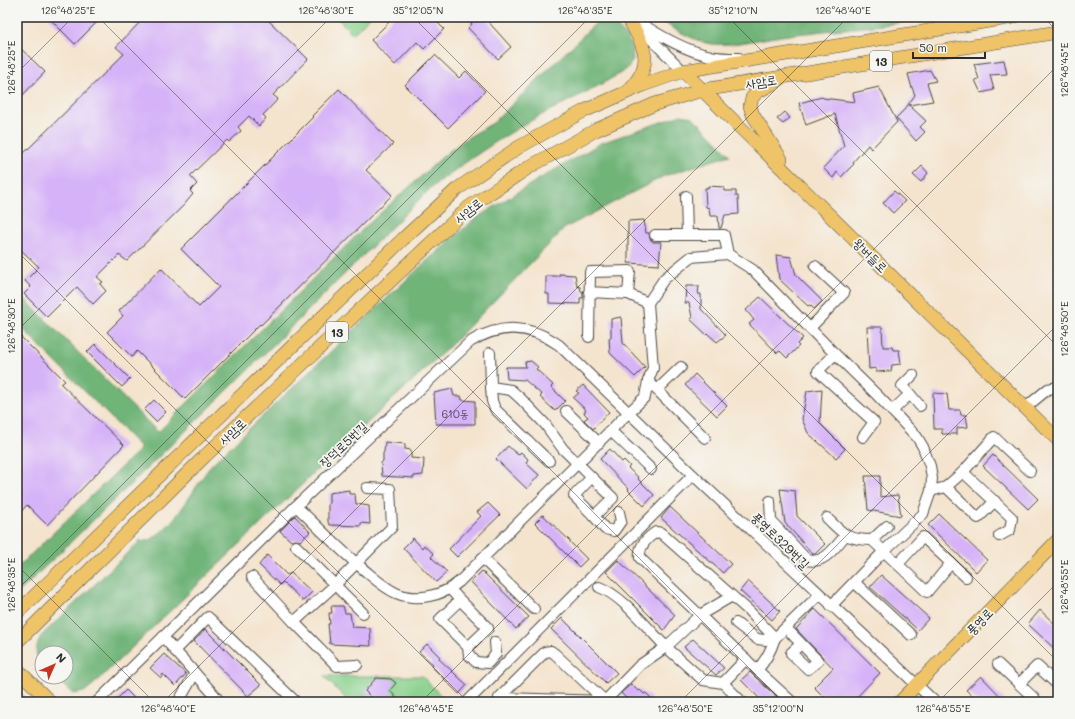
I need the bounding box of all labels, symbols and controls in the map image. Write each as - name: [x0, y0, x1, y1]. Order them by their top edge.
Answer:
- text: 126°48'25"E: [41, 3, 96, 17]
- text: 126°48'30"E: [298, 3, 354, 17]
- text: 35°12'05"N: [393, 3, 443, 17]
- text: 126°48'35"E: [557, 3, 613, 17]
- text: 35°12'10"N: [708, 3, 758, 17]
- text: 126°48'40"E: [815, 3, 871, 17]
- scale bar: [913, 34, 985, 60]
- text: 50 m: [919, 39, 947, 55]
- text: 126°48'25"E: [4, 40, 18, 95]
- text: 126°48'45"E: [1057, 42, 1071, 98]
- road number: 13: [870, 51, 892, 71]
- street label: 사암로: [743, 70, 778, 92]
- street label: 사암로: [450, 194, 486, 227]
- street label: 왕버들로: [850, 234, 892, 276]
- text: 126°48'30"E: [4, 298, 18, 354]
- text: 126°48'50"E: [1057, 301, 1071, 357]
- road number: 13: [326, 322, 348, 342]
- house number: 610동: [441, 406, 469, 421]
- street label: 사암로: [214, 414, 249, 449]
- street label: 장덕로5번길: [315, 417, 371, 471]
- street label: 풍영로329번길: [748, 508, 814, 572]
- text: 126°48'35"E: [4, 557, 18, 613]
- text: 126°48'55"E: [1057, 559, 1071, 614]
- street label: 풍영로: [962, 604, 996, 638]
- north arrow: [34, 645, 74, 685]
- text: N: [53, 649, 70, 666]
- text: 126°48'40"E: [140, 701, 196, 715]
- text: 126°48'45"E: [398, 701, 454, 715]
- text: 126°48'50"E: [657, 701, 713, 715]
- text: 35°12'00"N: [752, 701, 804, 715]
- text: 126°48'55"E: [916, 701, 971, 715]

